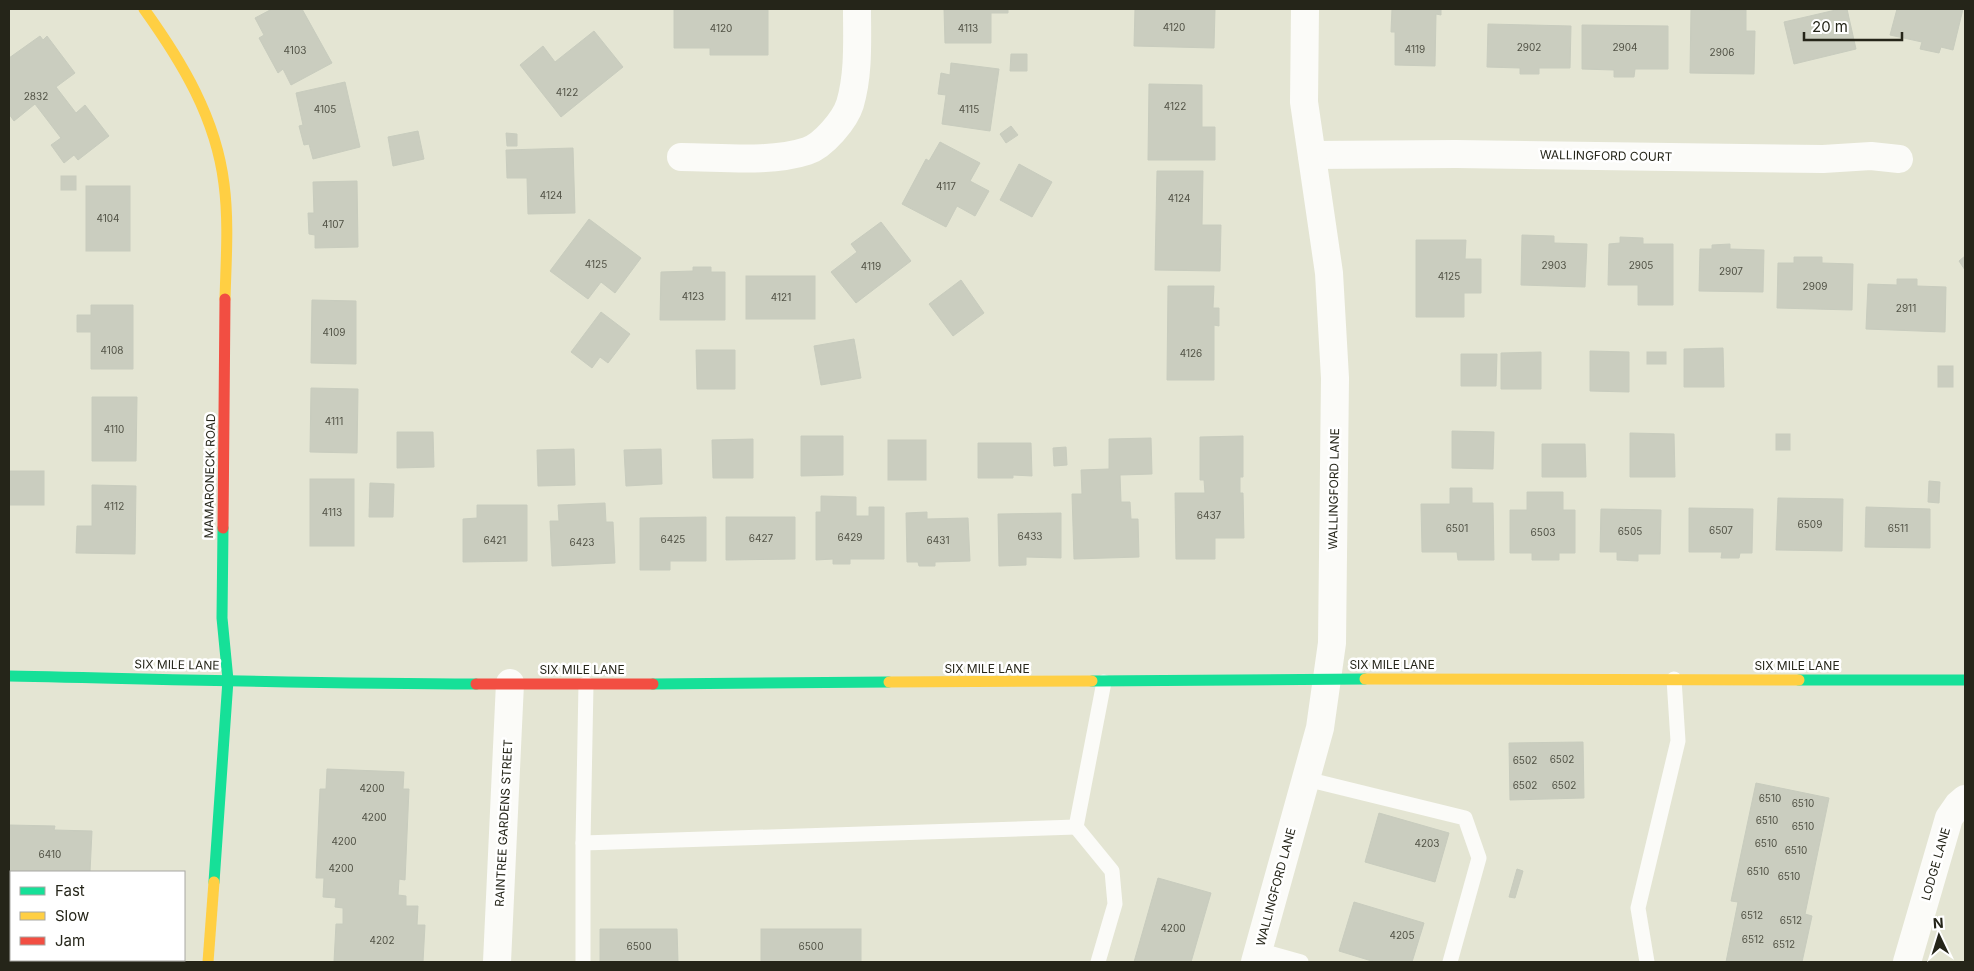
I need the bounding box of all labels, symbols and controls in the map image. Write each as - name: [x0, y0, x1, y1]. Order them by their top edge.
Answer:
- scale bar: [1804, 10, 1902, 42]
- text: 20 m: [1812, 17, 1848, 36]
- house number: 4120: [1163, 21, 1185, 33]
- house number: 4120: [710, 22, 732, 34]
- house number: 4113: [958, 22, 978, 34]
- house number: 2902: [1517, 41, 1541, 53]
- house number: 2904: [1612, 41, 1638, 53]
- house number: 4119: [1405, 43, 1425, 55]
- house number: 4103: [284, 44, 306, 56]
- house number: 2906: [1710, 46, 1734, 58]
- house number: 4122: [556, 86, 578, 98]
- house number: 2832: [24, 90, 48, 102]
- house number: 4122: [1164, 100, 1186, 112]
- house number: 4105: [314, 103, 336, 115]
- house number: 4115: [959, 103, 979, 115]
- street label: WALLINGFORD COURT: [1540, 147, 1673, 164]
- house number: 4117: [936, 180, 956, 192]
- house number: 4124: [540, 189, 562, 201]
- house number: 4124: [1168, 192, 1190, 204]
- house number: 4104: [96, 212, 120, 224]
- house number: 4107: [322, 218, 344, 230]
- house number: 4125: [585, 258, 607, 270]
- house number: 2903: [1542, 259, 1566, 271]
- house number: 2905: [1629, 259, 1653, 271]
- house number: 4119: [861, 260, 881, 272]
- house number: 2907: [1719, 265, 1743, 277]
- house number: 4125: [1438, 270, 1460, 282]
- house number: 2909: [1803, 280, 1827, 292]
- house number: 4123: [682, 290, 704, 302]
- house number: 4121: [771, 291, 791, 303]
- house number: 2911: [1896, 302, 1916, 314]
- house number: 4109: [323, 326, 345, 338]
- house number: 4108: [101, 344, 123, 356]
- house number: 4126: [1180, 347, 1202, 359]
- street label: MAMARONECK ROAD: [201, 413, 218, 539]
- house number: 4111: [325, 415, 343, 427]
- house number: 4110: [104, 423, 124, 435]
- street label: WALLINGFORD LANE: [1325, 428, 1342, 550]
- house number: 4112: [104, 500, 124, 512]
- house number: 4113: [322, 506, 342, 518]
- house number: 6437: [1197, 509, 1222, 521]
- house number: 6509: [1798, 518, 1822, 530]
- house number: 6501: [1446, 522, 1468, 534]
- house number: 6511: [1888, 522, 1908, 534]
- house number: 6507: [1709, 524, 1733, 536]
- house number: 6505: [1618, 525, 1642, 537]
- house number: 6503: [1531, 526, 1555, 538]
- house number: 6433: [1017, 530, 1043, 542]
- house number: 6429: [838, 531, 862, 543]
- house number: 6427: [749, 532, 774, 544]
- house number: 6425: [661, 533, 685, 545]
- house number: 6421: [484, 534, 506, 546]
- house number: 6431: [927, 534, 949, 546]
- house number: 6423: [570, 536, 594, 548]
- street label: SIX MILE LANE: [134, 656, 220, 673]
- street label: SIX MILE LANE: [1349, 657, 1435, 672]
- street label: SIX MILE LANE: [1754, 658, 1840, 673]
- street label: SIX MILE LANE: [944, 661, 1030, 676]
- street label: SIX MILE LANE: [539, 662, 625, 677]
- street label: RAINTREE GARDENS STREET: [492, 739, 515, 907]
- house number: 6502: [1550, 753, 1574, 765]
- house number: 6502: [1513, 754, 1537, 766]
- house number: 6502: [1513, 779, 1537, 791]
- house number: 6502: [1552, 779, 1576, 791]
- house number: 4200: [359, 782, 385, 794]
- house number: 6510: [1759, 792, 1781, 804]
- house number: 6510: [1792, 797, 1814, 809]
- house number: 4200: [361, 811, 387, 823]
- house number: 6510: [1756, 814, 1778, 826]
- house number: 6510: [1792, 820, 1814, 832]
- street label: WALLINGFORD LANE: [1253, 826, 1298, 948]
- street label: LODGE LANE: [1918, 826, 1953, 902]
- house number: 4200: [331, 835, 357, 847]
- house number: 4203: [1414, 837, 1440, 849]
- house number: 6510: [1755, 837, 1777, 849]
- house number: 6510: [1785, 844, 1807, 856]
- house number: 6410: [39, 848, 61, 860]
- house number: 4200: [328, 862, 354, 874]
- house number: 6510: [1747, 865, 1769, 877]
- house number: 6510: [1778, 870, 1800, 882]
- legend: [10, 871, 185, 961]
- text: Fast: [55, 881, 85, 900]
- text: Slow: [55, 906, 89, 925]
- house number: 6512: [1741, 909, 1763, 921]
- north arrow: [1914, 911, 1964, 961]
- house number: 6512: [1780, 914, 1802, 926]
- text: N: [1932, 914, 1944, 931]
- house number: 4200: [1160, 922, 1186, 934]
- house number: 4205: [1390, 929, 1414, 941]
- text: Jam: [55, 931, 85, 950]
- house number: 6512: [1742, 933, 1764, 945]
- house number: 4202: [370, 934, 394, 946]
- house number: 6512: [1773, 938, 1795, 950]
- house number: 6500: [627, 940, 651, 952]
- house number: 6500: [799, 940, 823, 952]

